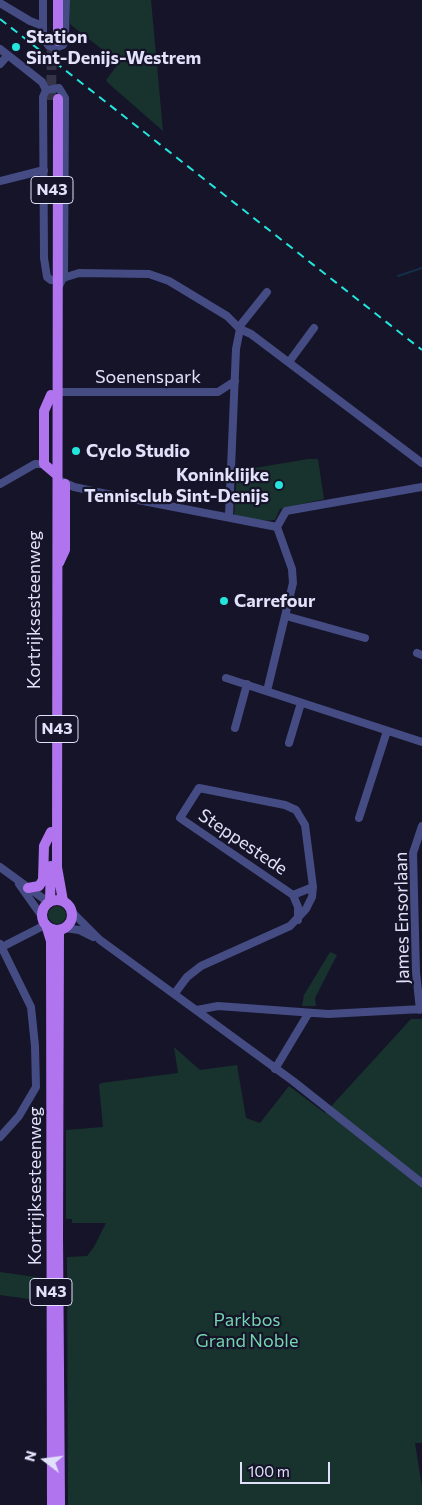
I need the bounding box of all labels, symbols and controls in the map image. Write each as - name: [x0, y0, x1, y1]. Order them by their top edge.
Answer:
- place label: Station Sint-Denijs-Westrem: [26, 26, 201, 68]
- marker: Station Sint-Denijs-Westrem: [10, 41, 22, 53]
- road number: N43: [31, 176, 73, 204]
- street label: Soenenspark: [95, 366, 201, 388]
- place label: Cyclo Studio: [86, 440, 190, 462]
- marker: Cyclo Studio: [70, 445, 82, 457]
- place label: Koninklijke Tennisclub Sint-Denijs: [84, 464, 269, 506]
- marker: Koninklijke Tennisclub Sint-Denijs: [273, 479, 285, 491]
- street label: Kortrijksesteenweg: [23, 531, 45, 689]
- place label: Carrefour: [234, 590, 315, 612]
- marker: Carrefour: [218, 595, 230, 607]
- road number: N43: [36, 716, 78, 742]
- street label: Steppestede: [194, 804, 292, 880]
- street label: James Ensorlaan: [390, 852, 414, 984]
- street label: Kortrijksesteenweg: [24, 1107, 46, 1265]
- road number: N43: [30, 1278, 72, 1305]
- park label: Parkbos Grand Noble: [196, 1309, 298, 1352]
- north arrow: [20, 1435, 70, 1485]
- text: N: [20, 1449, 40, 1463]
- scale bar: [242, 1452, 332, 1484]
- text: 100 m: [248, 1462, 290, 1480]

